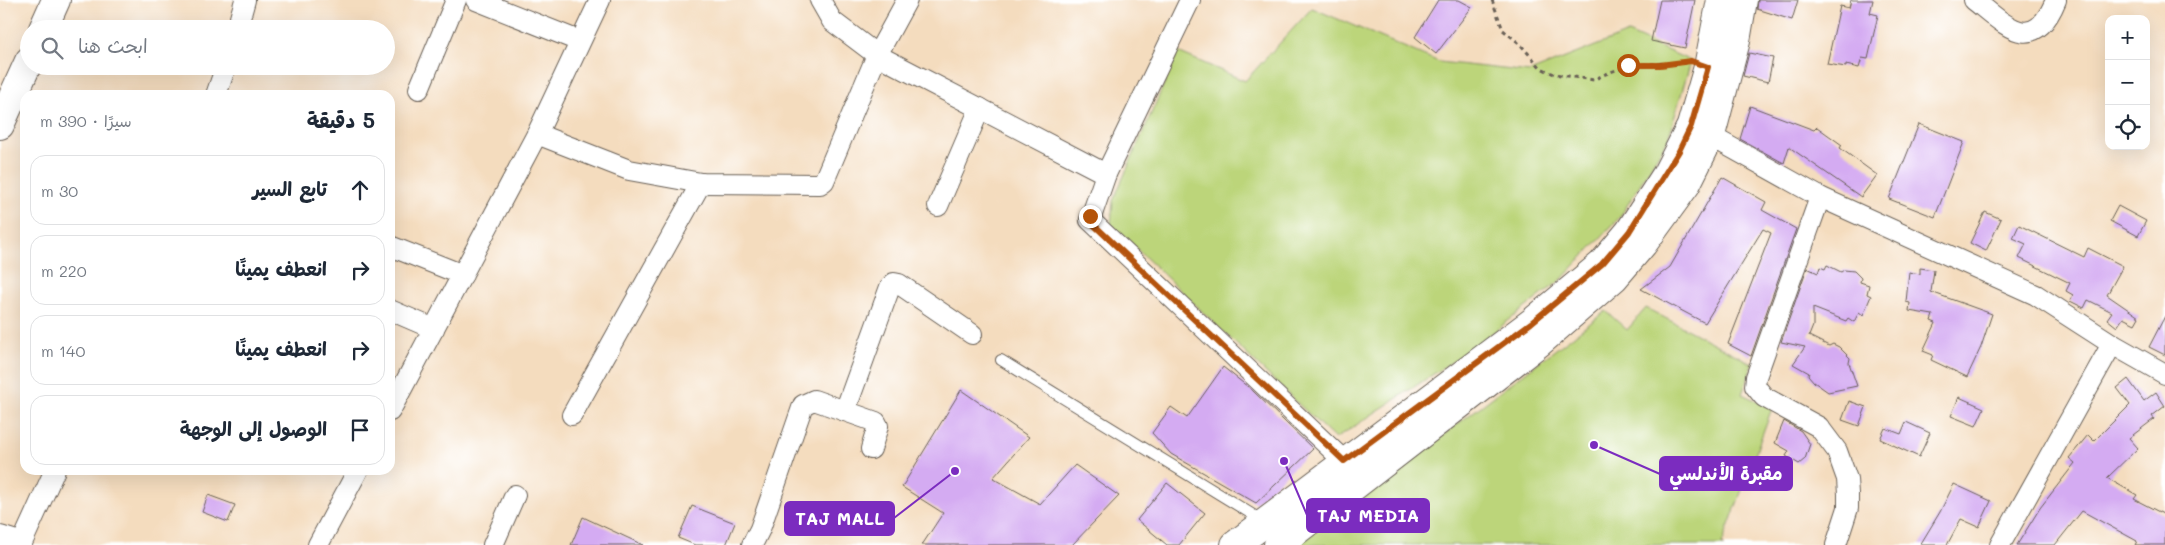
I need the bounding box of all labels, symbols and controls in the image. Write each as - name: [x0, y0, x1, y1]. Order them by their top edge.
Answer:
- map controls: [2105, 15, 2150, 150]
- button: +: [2105, 15, 2150, 60]
- search box: [20, 20, 395, 75]
- text: ابحث هنا: [78, 33, 148, 58]
- icon: search: [38, 34, 66, 62]
- route start: [1617, 54, 1640, 77]
- button: −: [2105, 60, 2150, 105]
- button: locate: [2105, 105, 2150, 150]
- text: 5 دقيقة: [307, 106, 375, 133]
- text: سيرًا · 390 m: [40, 110, 132, 131]
- text: تابع السير: [252, 176, 327, 201]
- icon: ahead: [346, 176, 374, 204]
- text: 30 m: [41, 180, 78, 201]
- route end: [1079, 205, 1102, 228]
- text: انعطف يمينًا: [235, 256, 327, 281]
- icon: right: [346, 256, 374, 284]
- text: 220 m: [41, 260, 87, 281]
- text: انعطف يمينًا: [235, 336, 327, 361]
- icon: right: [346, 336, 374, 364]
- text: 140 m: [41, 340, 85, 361]
- text: الوصول إلى الوجهة: [180, 416, 327, 441]
- icon: arrive: [346, 416, 374, 444]
- callout: مقبرة الأندلسي: [1660, 457, 1792, 490]
- text: مقبرة الأندلسي: [1670, 461, 1782, 490]
- callout: TAJ MEDIA: [1307, 499, 1429, 532]
- callout: TAJ MALL: [785, 502, 894, 535]
- text: TAJ MEDIA: [1317, 503, 1419, 527]
- text: TAJ MALL: [795, 506, 885, 530]

